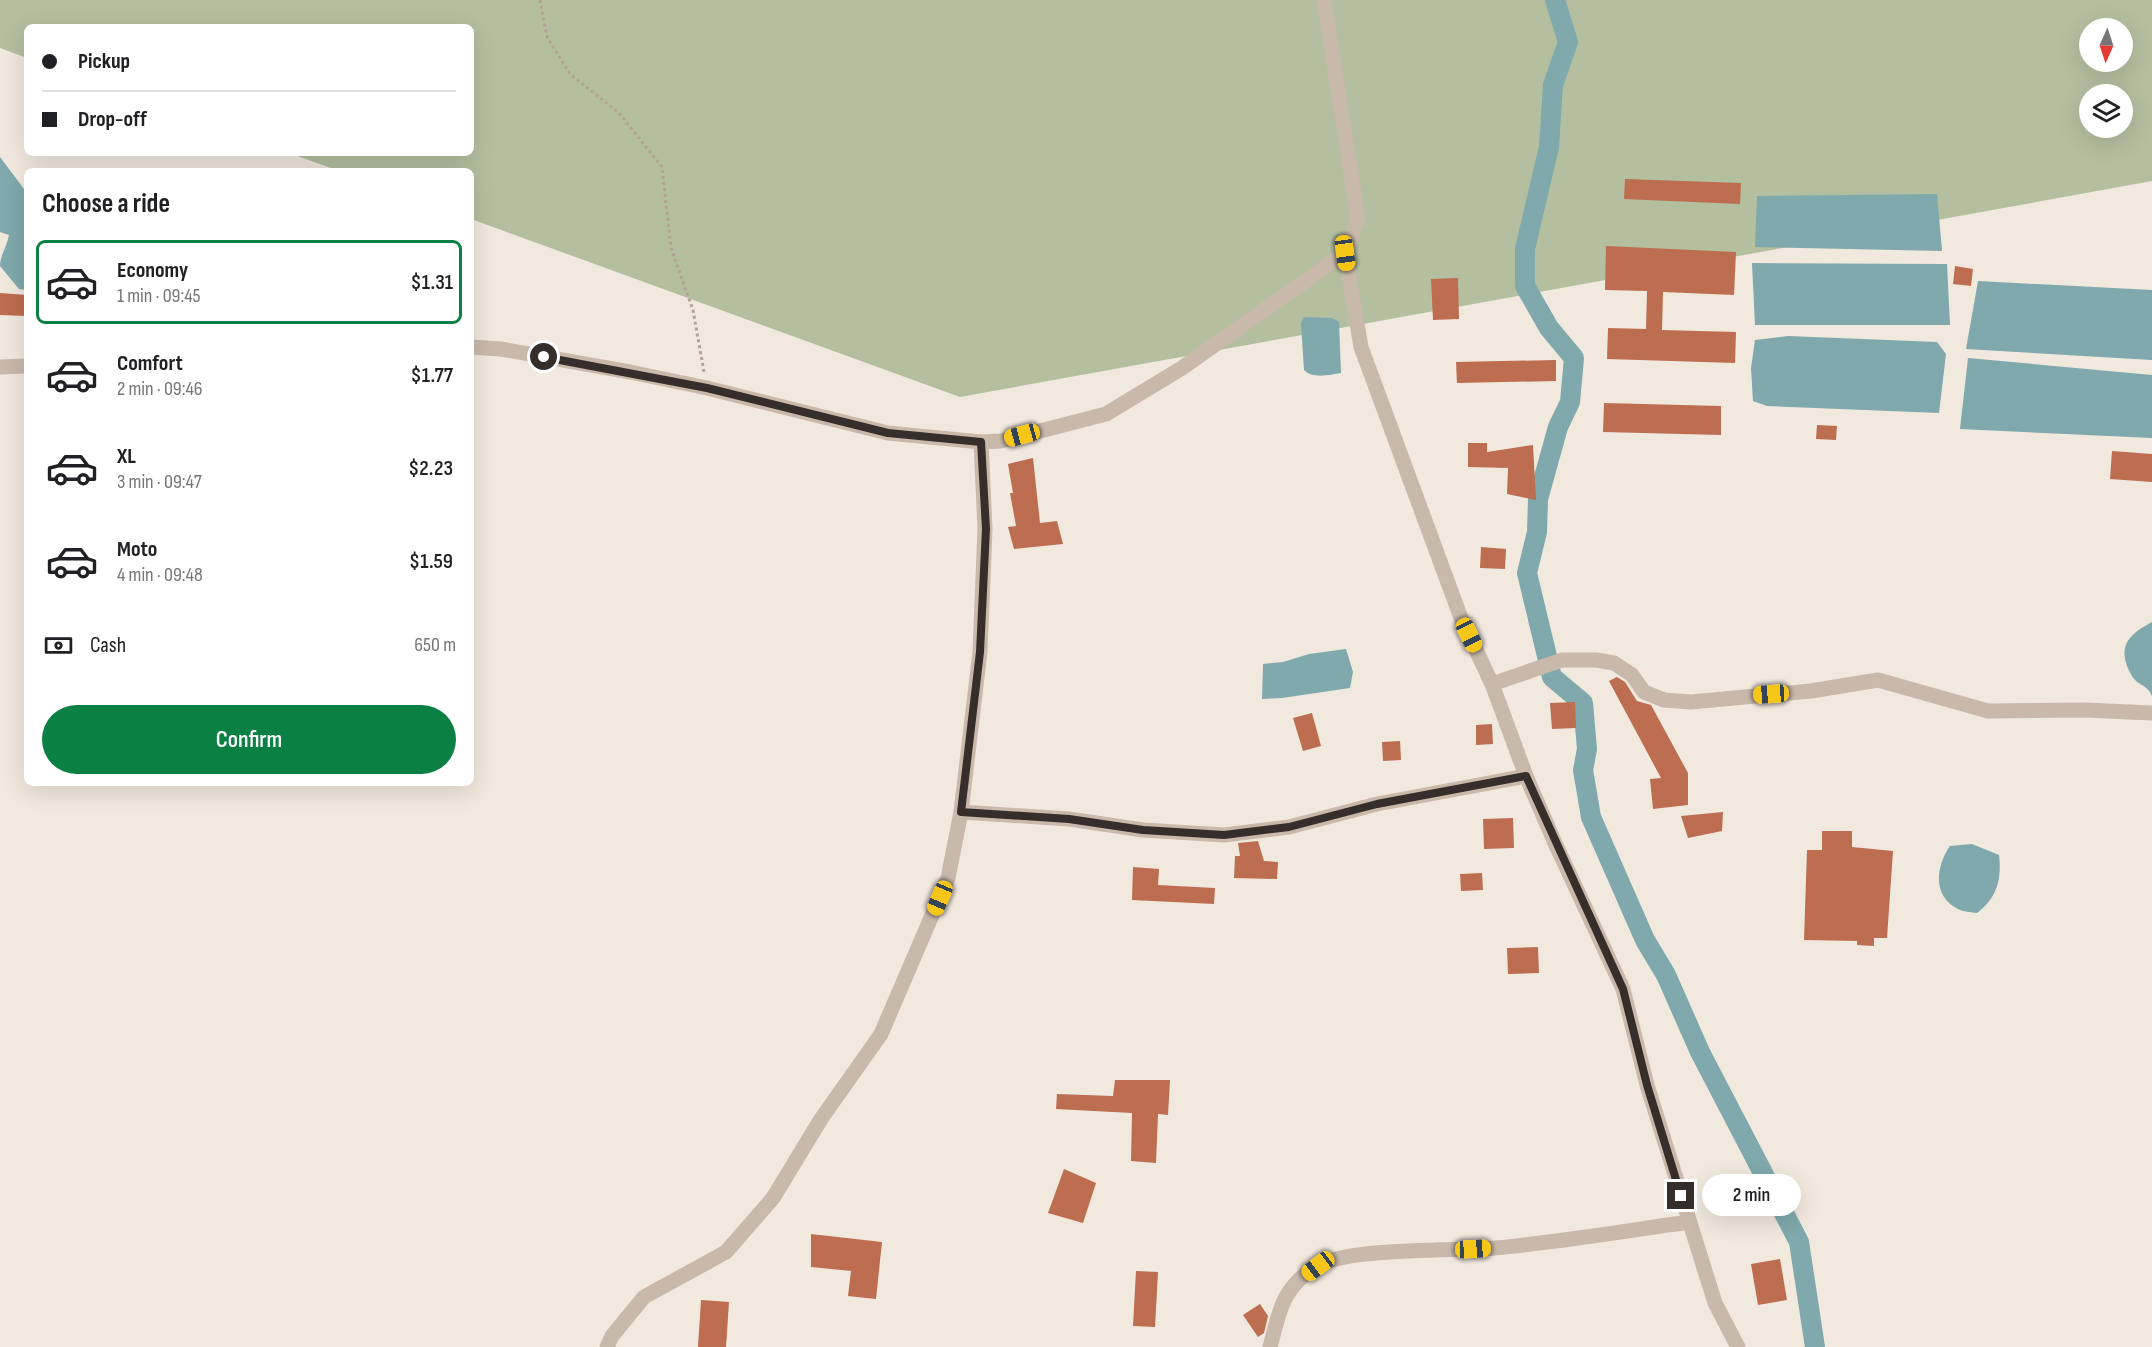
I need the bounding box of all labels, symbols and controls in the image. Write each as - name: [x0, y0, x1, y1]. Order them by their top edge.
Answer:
- north arrow: [2079, 18, 2133, 72]
- map controls: [2079, 18, 2133, 138]
- text: Pickup: [78, 48, 130, 75]
- button: layers: [2079, 84, 2133, 138]
- text: Drop-off: [78, 106, 147, 133]
- text: Choose a ride: [42, 188, 170, 220]
- car: [1334, 234, 1356, 272]
- icon: car: [45, 255, 99, 309]
- text: Economy: [117, 257, 188, 284]
- text: $1.31: [411, 269, 453, 296]
- text: 1 min · 09:45: [117, 284, 201, 308]
- route start: [530, 343, 557, 370]
- icon: car: [45, 348, 99, 402]
- text: Comfort: [117, 350, 183, 377]
- text: $1.77: [411, 362, 453, 389]
- text: 2 min · 09:46: [117, 377, 203, 401]
- car: [1002, 422, 1042, 448]
- icon: car: [45, 441, 99, 495]
- text: XL: [117, 443, 136, 470]
- text: $2.23: [408, 455, 453, 482]
- text: 3 min · 09:47: [117, 470, 202, 494]
- icon: car: [45, 534, 99, 588]
- text: Moto: [117, 536, 157, 563]
- text: $1.59: [409, 548, 453, 575]
- text: 4 min · 09:48: [117, 563, 203, 587]
- car: [1453, 615, 1485, 655]
- icon: cash: [42, 629, 75, 662]
- text: Cash: [90, 632, 126, 659]
- text: 650 m: [414, 633, 456, 657]
- car: [1752, 684, 1790, 704]
- button: Confirm: [42, 705, 456, 774]
- car: [925, 878, 955, 918]
- callout: 2 min: [1702, 1175, 1801, 1217]
- route end: [1667, 1182, 1694, 1209]
- text: 2 min: [1733, 1183, 1770, 1207]
- car: [1455, 1239, 1491, 1259]
- car: [1298, 1248, 1338, 1284]

